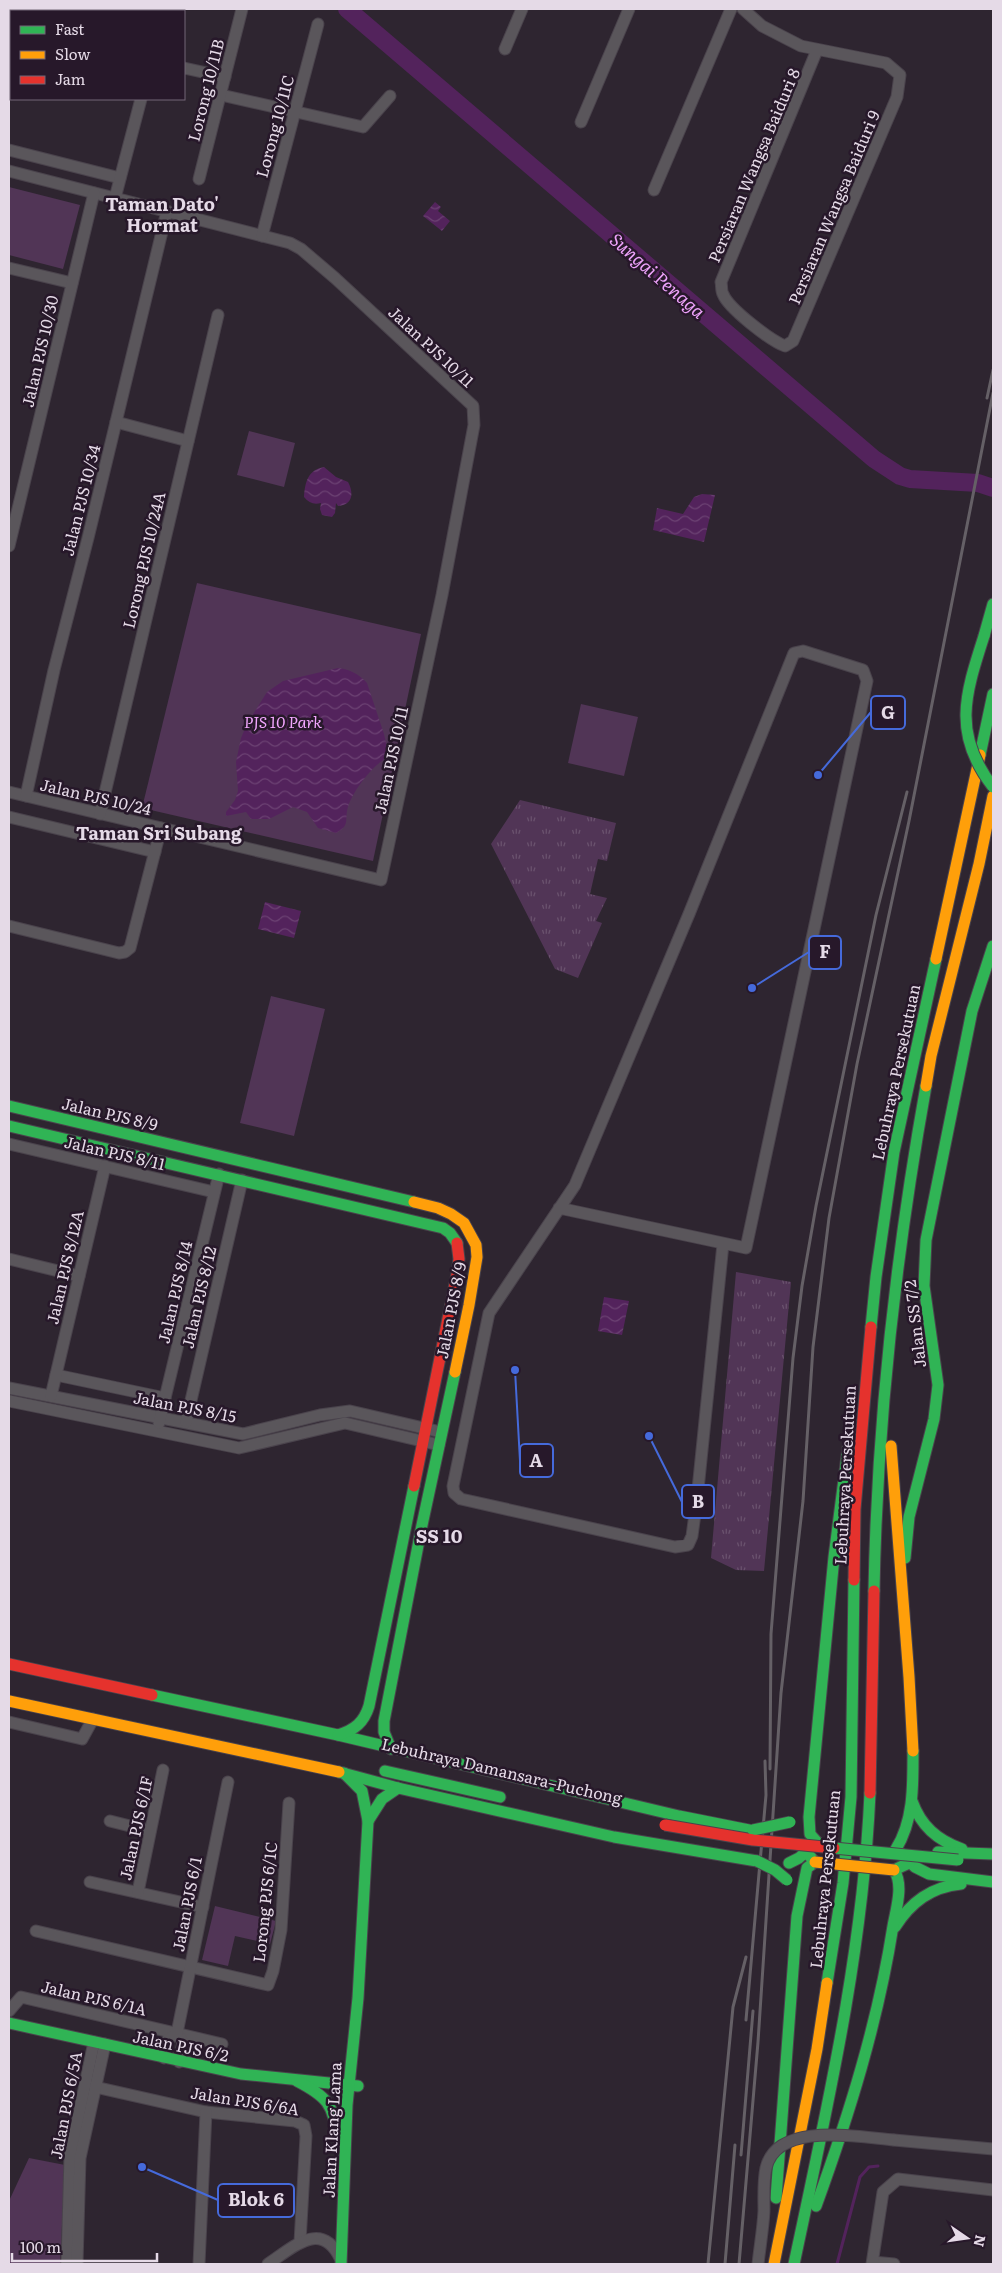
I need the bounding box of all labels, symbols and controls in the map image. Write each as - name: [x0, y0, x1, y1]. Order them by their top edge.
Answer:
- legend: [10, 10, 185, 100]
- text: Fast: [55, 17, 84, 40]
- street label: Lorong 10/11B: [181, 36, 229, 144]
- text: Slow: [55, 42, 90, 65]
- street label: Persiaran Wangsa Baiduri 8: [701, 64, 805, 266]
- text: Jam: [55, 67, 86, 90]
- street label: Lorong 10/11C: [249, 72, 299, 180]
- street label: Persiaran Wangsa Baiduri 9: [781, 106, 885, 308]
- district label: Taman Dato' Hormat: [105, 190, 219, 238]
- water label: Sungai Penaga: [604, 226, 712, 325]
- street label: Jalan PJS 10/30: [14, 293, 64, 409]
- street label: Jalan PJS 10/11: [384, 300, 481, 393]
- street label: Jalan PJS 10/34: [55, 442, 105, 558]
- street label: Lorong PJS 10/24A: [116, 489, 170, 631]
- callout: G: [871, 696, 905, 729]
- text: G: [881, 698, 895, 725]
- street label: Jalan PJS 10/11: [367, 703, 413, 816]
- park label: PJS 10 Park: [244, 709, 322, 733]
- street label: Jalan PJS 10/24: [38, 772, 154, 821]
- district label: Taman Sri Subang: [76, 819, 243, 846]
- callout: F: [809, 936, 841, 969]
- text: F: [819, 937, 831, 964]
- street label: Lebuhraya Persekutuan: [865, 981, 926, 1162]
- street label: Jalan PJS 8/9: [60, 1090, 160, 1136]
- street label: Jalan PJS 8/11: [62, 1129, 168, 1175]
- street label: Jalan PJS 8/12A: [39, 1208, 89, 1326]
- street label: Jalan PJS 8/14: [151, 1238, 197, 1346]
- street label: Jalan PJS 8/12: [175, 1243, 221, 1351]
- street label: Jalan PJS 8/9: [429, 1260, 471, 1360]
- street label: Jalan SS 7/2: [897, 1279, 931, 1369]
- street label: Jalan PJS 8/15: [131, 1384, 239, 1428]
- street label: Lebuhraya Persekutuan: [827, 1384, 861, 1565]
- callout: A: [520, 1444, 553, 1477]
- text: A: [529, 1446, 543, 1473]
- callout: B: [682, 1485, 714, 1518]
- text: B: [692, 1487, 704, 1514]
- district label: SS 10: [416, 1521, 463, 1549]
- street label: Lebuhraya Damansara–Puchong: [379, 1731, 625, 1809]
- street label: Jalan PJS 6/1F: [112, 1774, 158, 1882]
- street label: Lebuhraya Persekutuan: [803, 1788, 845, 1970]
- street label: Lorong PJS 6/1C: [246, 1840, 282, 1964]
- street label: Jalan PJS 6/1: [165, 1854, 207, 1953]
- street label: Jalan PJS 6/1A: [39, 1973, 149, 2021]
- street label: Jalan PJS 6/2: [131, 2023, 231, 2067]
- street label: Jalan PJS 6/5A: [43, 2049, 87, 2161]
- street label: Jalan Klang Lama: [315, 2061, 347, 2198]
- street label: Jalan PJS 6/6A: [189, 2080, 301, 2120]
- callout: Blok 6: [218, 2184, 294, 2217]
- text: Blok 6: [228, 2185, 284, 2212]
- north arrow: [942, 2213, 992, 2263]
- scale bar: [12, 2230, 158, 2262]
- text: N: [970, 2233, 992, 2249]
- text: 100 m: [20, 2235, 61, 2258]

